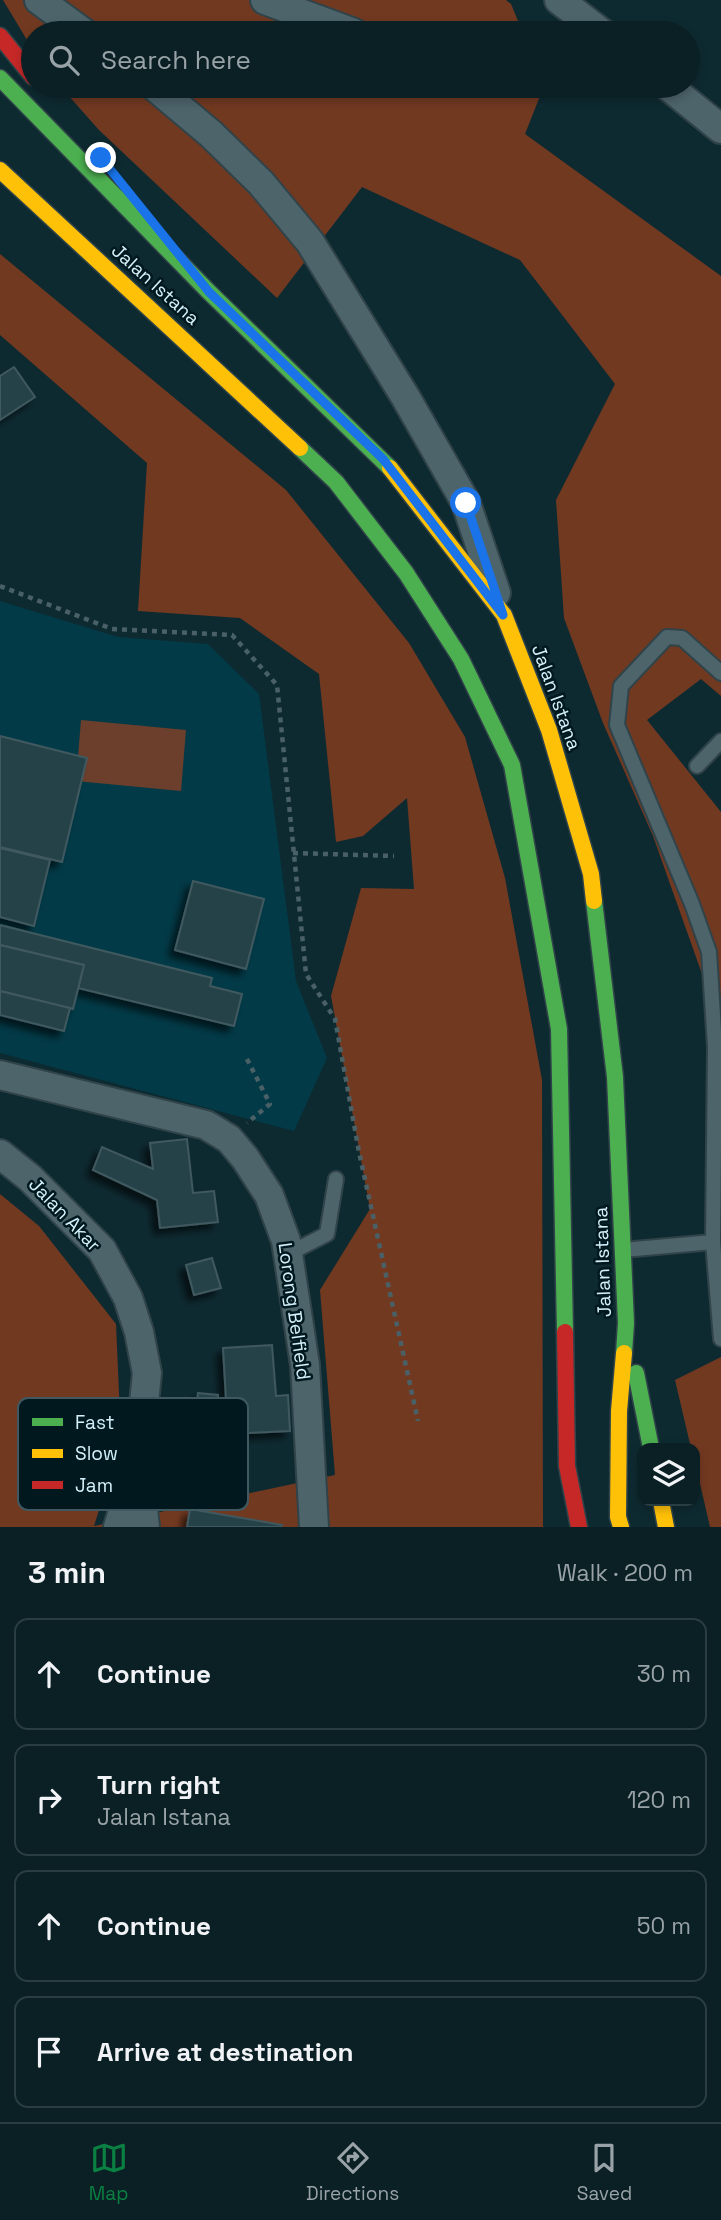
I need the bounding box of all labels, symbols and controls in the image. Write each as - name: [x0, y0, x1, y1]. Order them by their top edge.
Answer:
- search box: [21, 21, 700, 98]
- icon: search: [45, 41, 83, 79]
- text: Search here: [101, 43, 251, 77]
- route end: [85, 142, 116, 173]
- street label: Jalan Istana: [106, 238, 205, 331]
- route start: [450, 487, 481, 518]
- street label: Jalan Istana: [526, 641, 587, 753]
- street label: Jalan Akar: [23, 1172, 106, 1257]
- street label: Jalan Istana: [588, 1206, 617, 1318]
- street label: Lorong Belfield: [272, 1241, 317, 1381]
- legend: [18, 1398, 248, 1510]
- text: Fast: [75, 1410, 115, 1435]
- text: Slow: [75, 1441, 118, 1466]
- map controls: [637, 1443, 700, 1506]
- button: layers: [637, 1443, 700, 1506]
- text: Jam: [75, 1473, 113, 1498]
- text: 3 min: [28, 1553, 106, 1592]
- text: Walk · 200 m: [557, 1558, 693, 1588]
- icon: ahead: [30, 1655, 68, 1693]
- text: Continue: [97, 1657, 211, 1691]
- text: 30 m: [637, 1659, 691, 1689]
- text: Turn right: [97, 1768, 221, 1802]
- icon: right: [30, 1781, 68, 1819]
- text: 120 m: [627, 1785, 691, 1815]
- text: Jalan Istana: [97, 1802, 231, 1832]
- icon: ahead: [30, 1907, 68, 1945]
- text: Continue: [97, 1909, 211, 1943]
- text: 50 m: [637, 1911, 691, 1941]
- icon: arrive: [30, 2033, 68, 2071]
- text: Arrive at destination: [97, 2035, 354, 2069]
- tab: Map: [89, 2139, 128, 2206]
- tab: Directions: [306, 2139, 399, 2206]
- tab: Saved: [577, 2139, 632, 2206]

